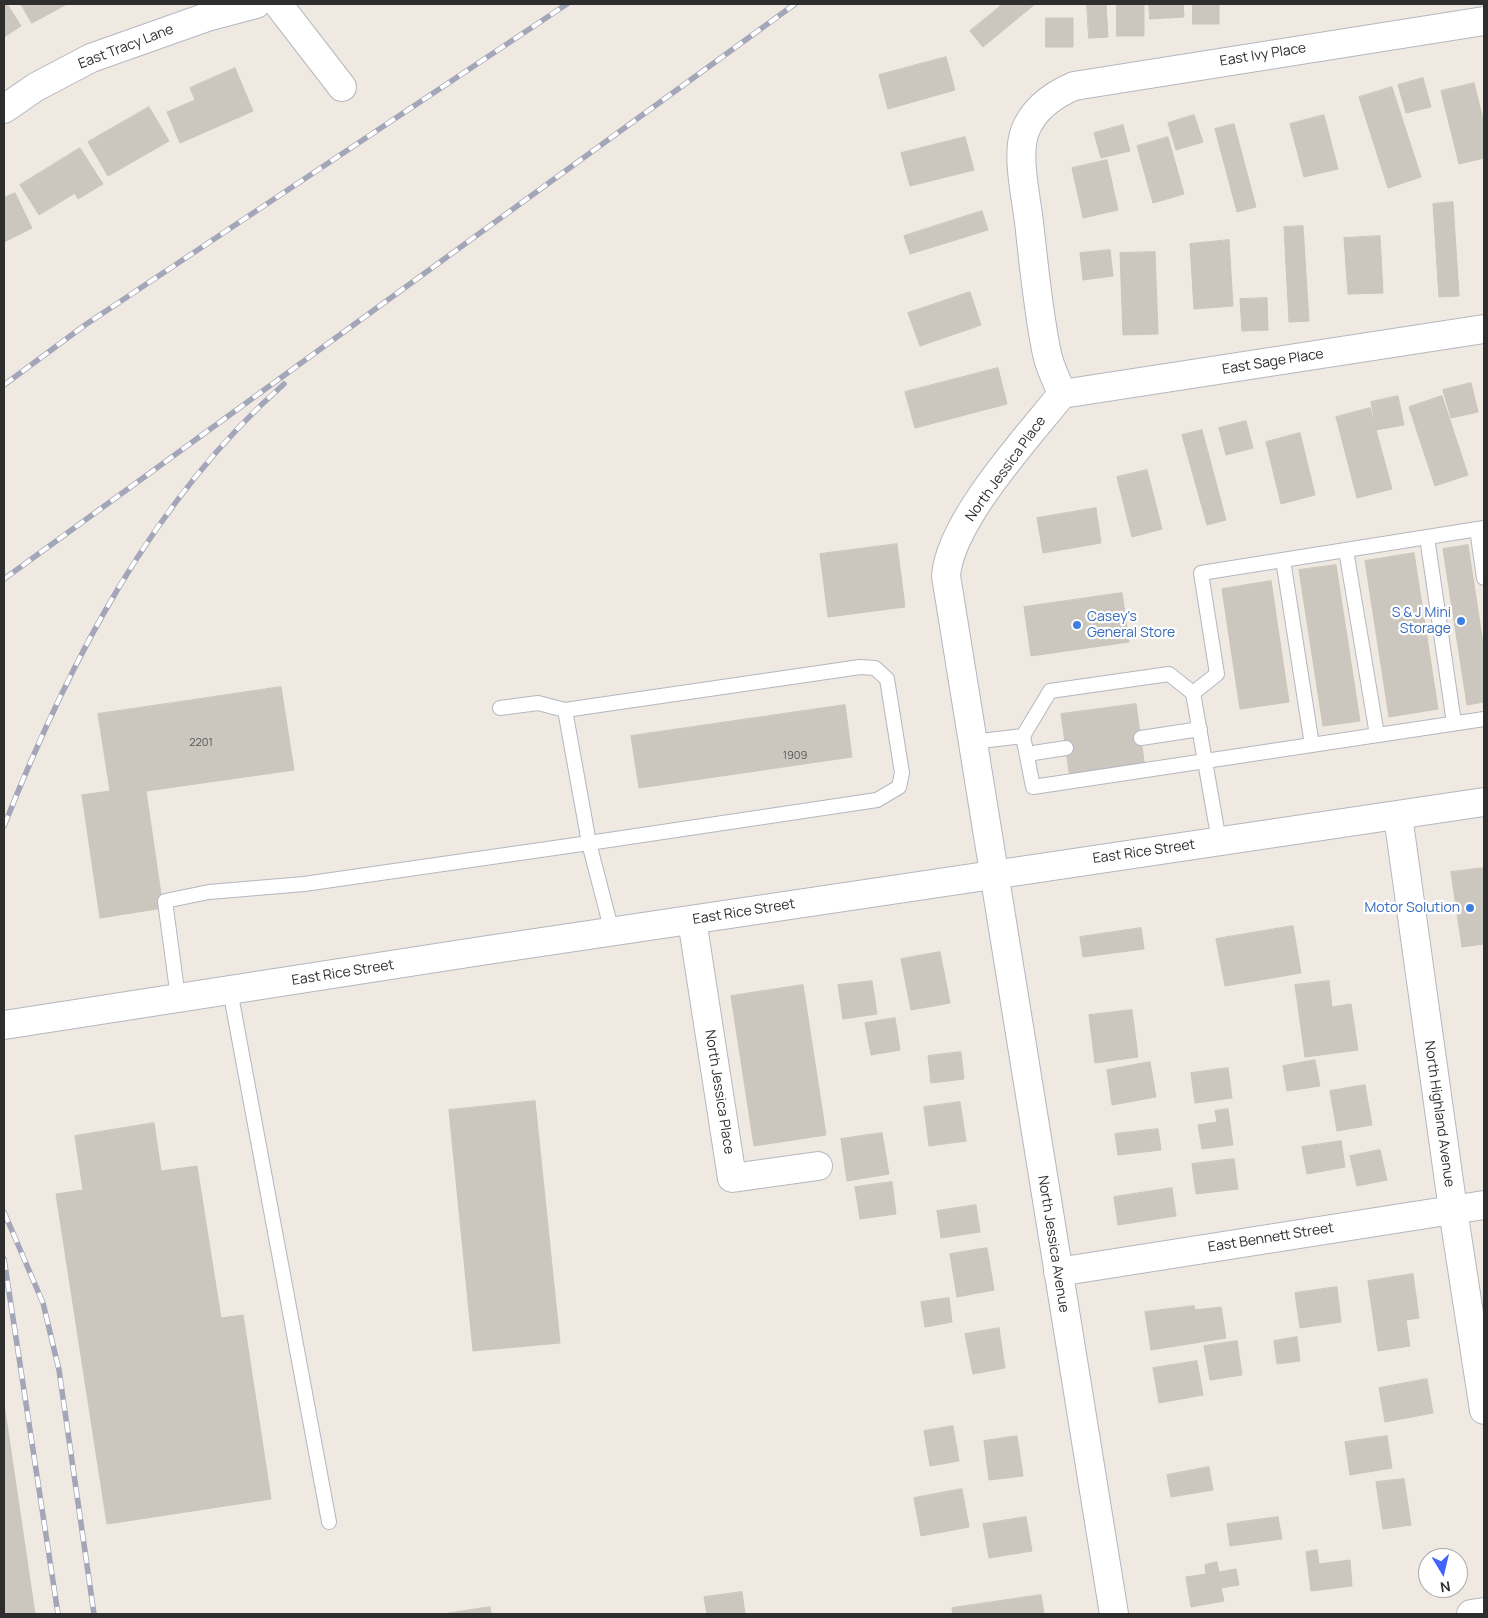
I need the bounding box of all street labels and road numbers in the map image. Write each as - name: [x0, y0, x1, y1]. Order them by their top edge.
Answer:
- street label: East Tracy Lane: [76, 21, 176, 73]
- street label: East Ivy Place: [1219, 40, 1307, 70]
- street label: East Sage Place: [1221, 346, 1325, 378]
- street label: North Jessica Place: [962, 413, 1050, 525]
- street label: East Rice Street: [1092, 836, 1196, 868]
- street label: East Rice Street: [692, 896, 796, 928]
- street label: East Rice Street: [291, 957, 395, 989]
- street label: North Jessica Place: [701, 1029, 737, 1155]
- street label: North Highland Avenue: [1420, 1040, 1458, 1188]
- street label: North Jessica Avenue: [1034, 1174, 1072, 1314]
- street label: East Bennett Street: [1207, 1220, 1335, 1256]

